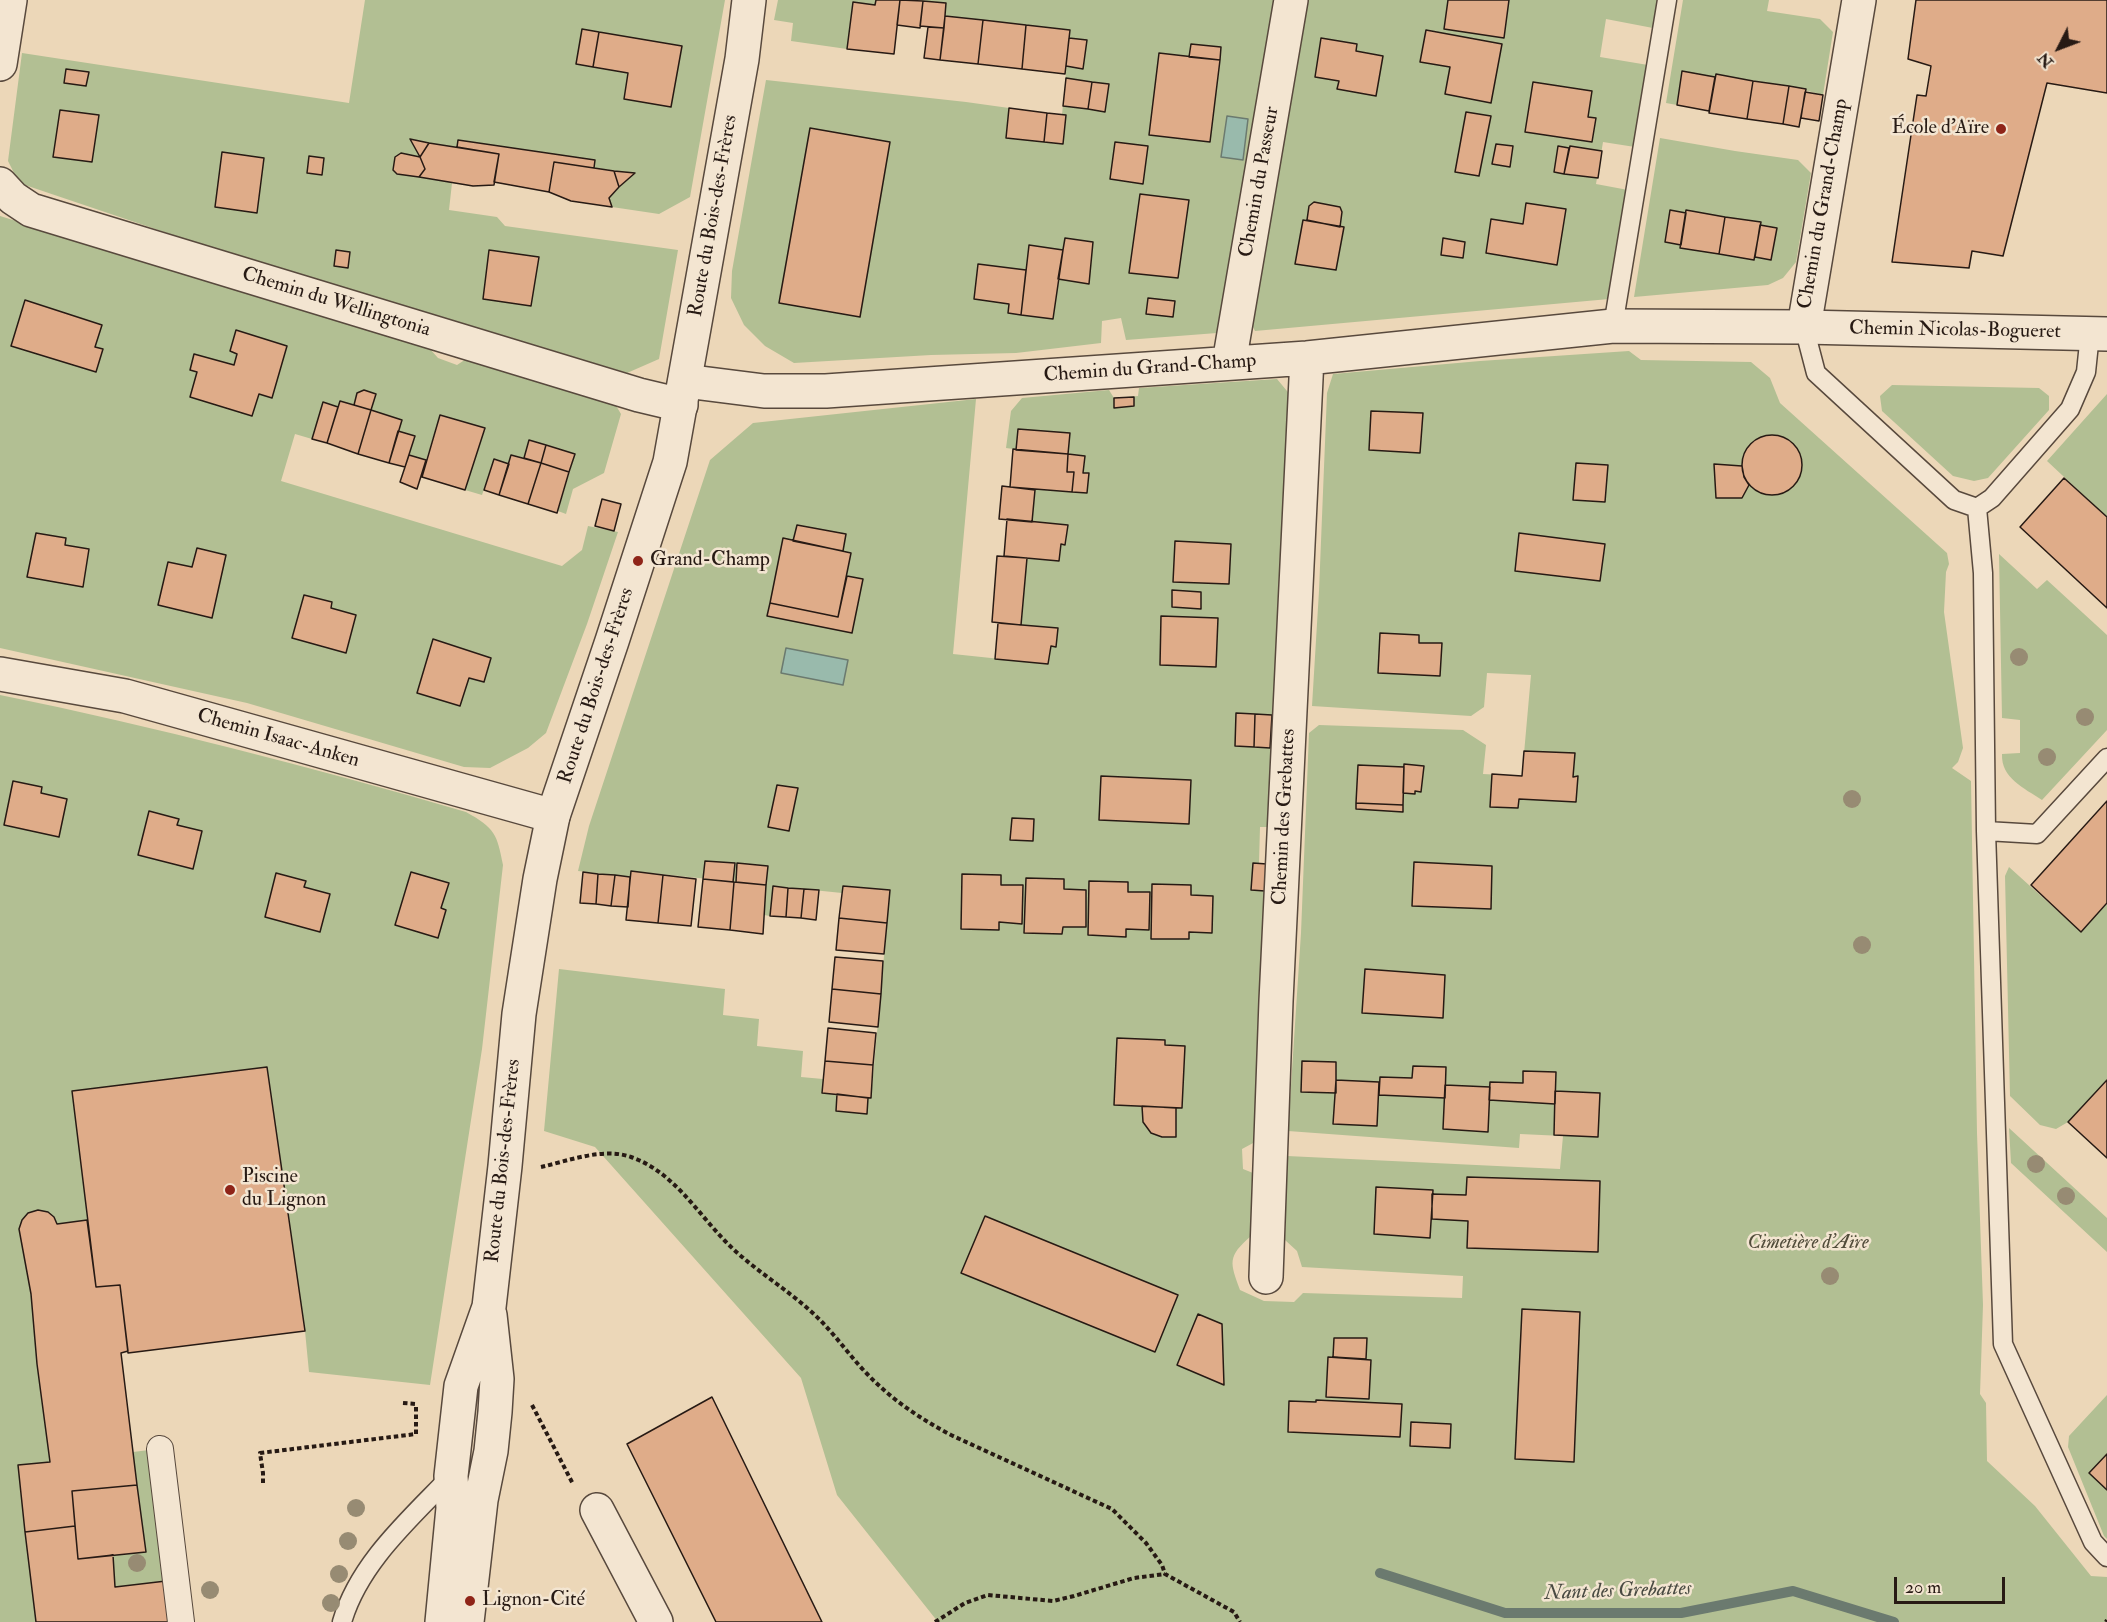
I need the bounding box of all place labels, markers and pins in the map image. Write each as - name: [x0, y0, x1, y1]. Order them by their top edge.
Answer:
- place label: École d'Aïre: [1891, 117, 1989, 141]
- marker: École d'Aïre: [1994, 122, 2008, 136]
- place label: Grand-Champ: [650, 549, 770, 573]
- marker: Grand-Champ: [631, 554, 645, 568]
- place label: Piscine du Lignon: [242, 1166, 326, 1213]
- marker: Piscine du Lignon: [223, 1183, 237, 1197]
- place label: Lignon-Cité: [482, 1589, 585, 1613]
- marker: Lignon-Cité: [463, 1594, 477, 1608]

